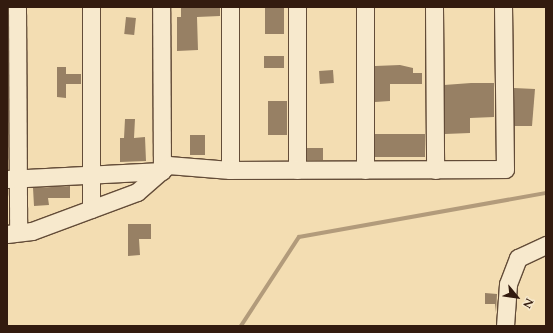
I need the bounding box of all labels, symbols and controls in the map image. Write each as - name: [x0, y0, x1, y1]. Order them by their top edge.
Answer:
- north arrow: [497, 277, 537, 317]
- text: N: [519, 295, 537, 311]

